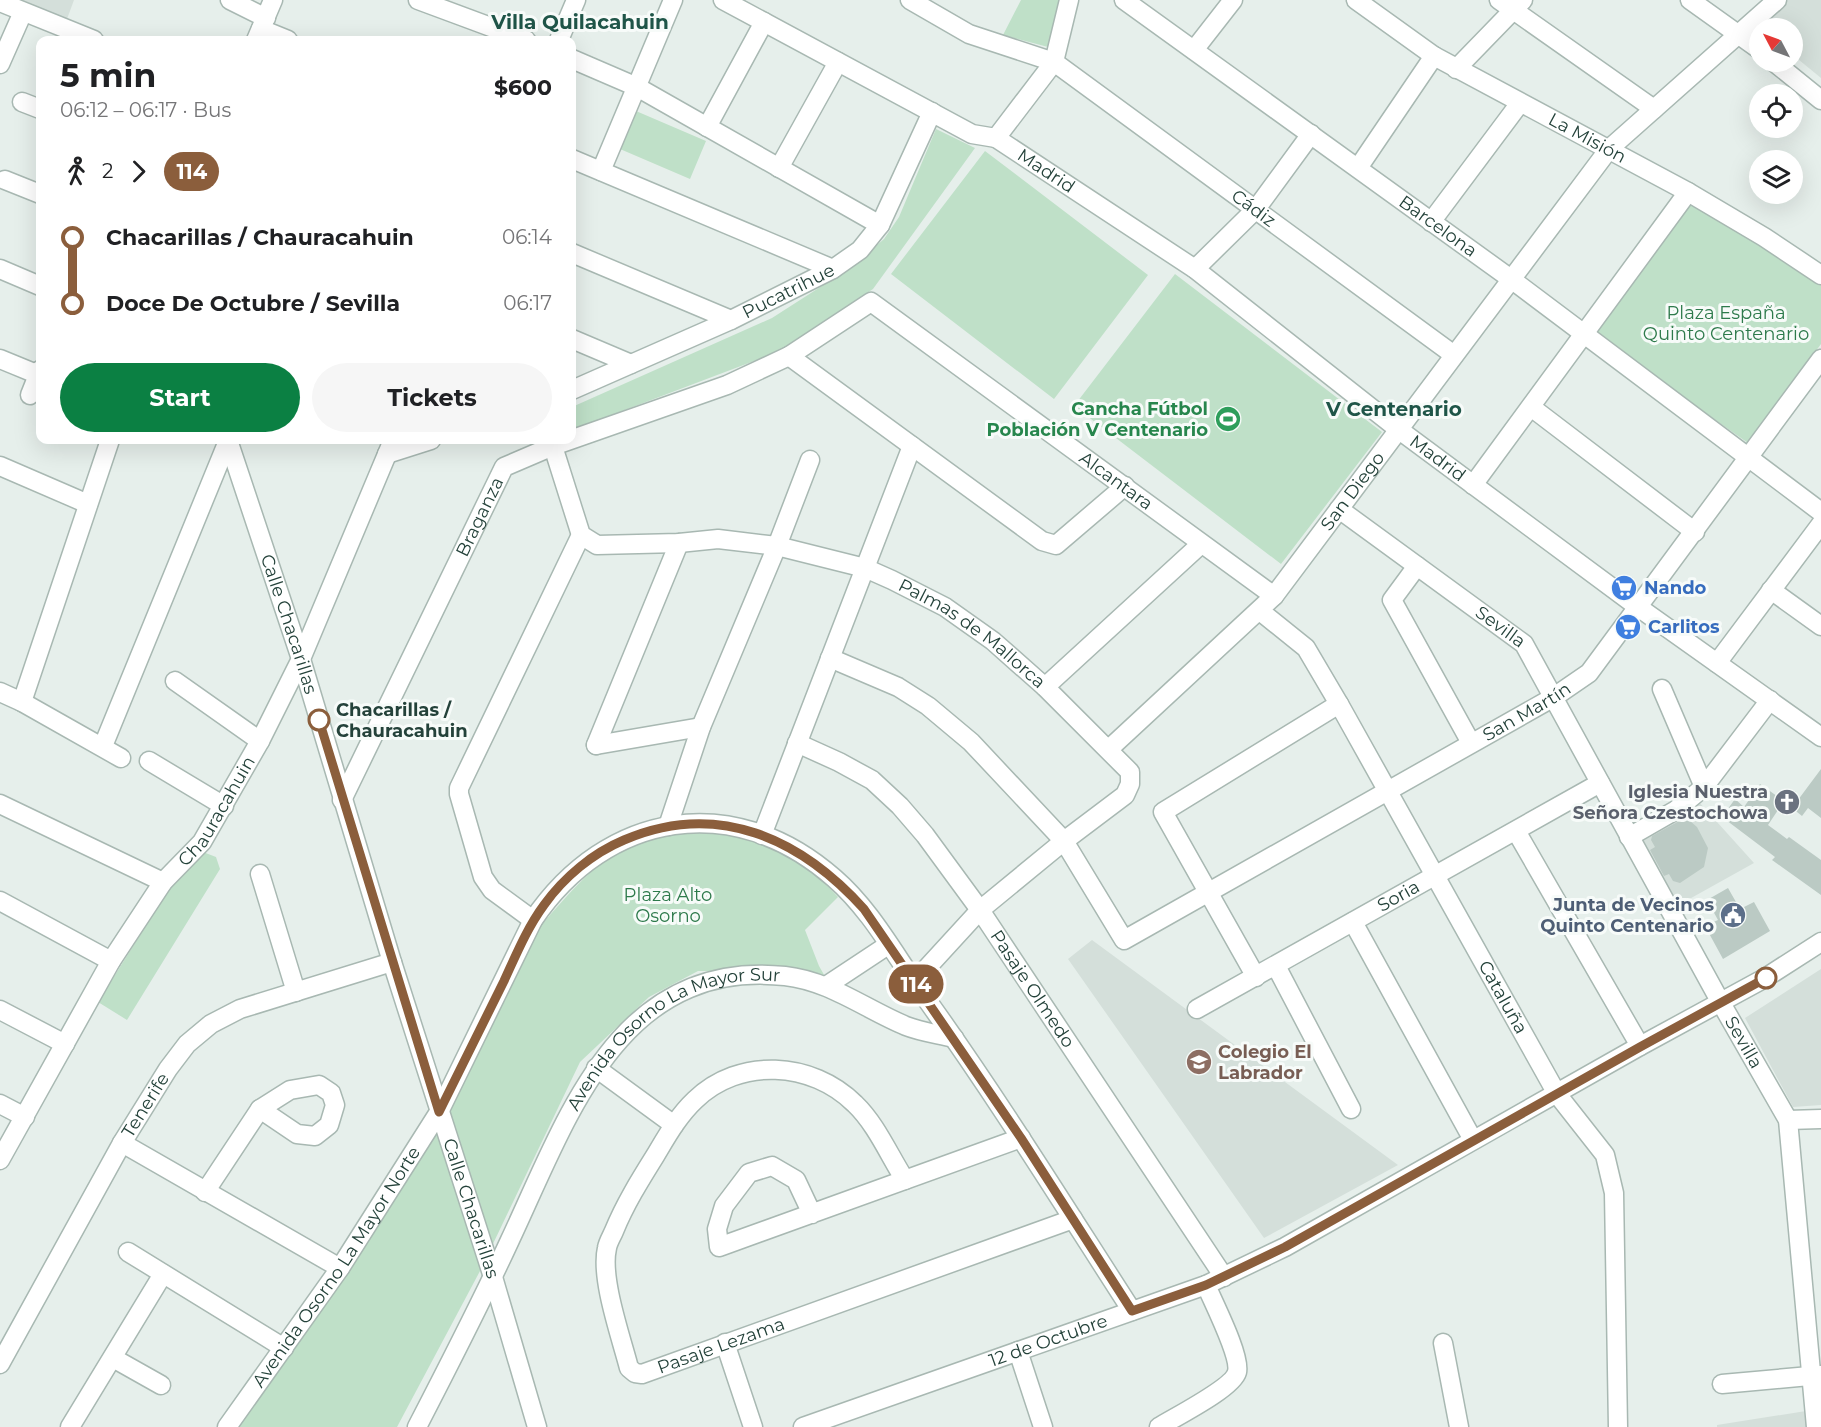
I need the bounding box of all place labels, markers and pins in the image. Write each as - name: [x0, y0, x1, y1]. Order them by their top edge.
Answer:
- place label: Cancha Fútbol Población V Centenario: [987, 398, 1208, 441]
- sports icon: Cancha Fútbol Población V Centenario: [1213, 404, 1243, 434]
- supermarket icon: Nando: [1609, 573, 1639, 603]
- place label: Nando: [1644, 577, 1707, 599]
- supermarket icon: Carlitos: [1613, 612, 1643, 642]
- place label: Carlitos: [1648, 616, 1720, 638]
- place label: Chacarillas / Chauracahuin: [336, 699, 468, 742]
- marker: Chacarillas / Chauracahuin: [308, 709, 330, 731]
- place label: Iglesia Nuestra Señora Czestochowa: [1573, 781, 1768, 824]
- church icon: Iglesia Nuestra Señora Czestochowa: [1772, 787, 1802, 817]
- place label: Junta de Vecinos Quinto Centenario: [1540, 894, 1714, 937]
- public building icon: Junta de Vecinos Quinto Centenario: [1718, 900, 1748, 930]
- unlabelled marker: [1755, 967, 1777, 989]
- place label: Colegio El Labrador: [1218, 1041, 1312, 1084]
- school or university icon: Colegio El Labrador: [1184, 1047, 1214, 1077]

